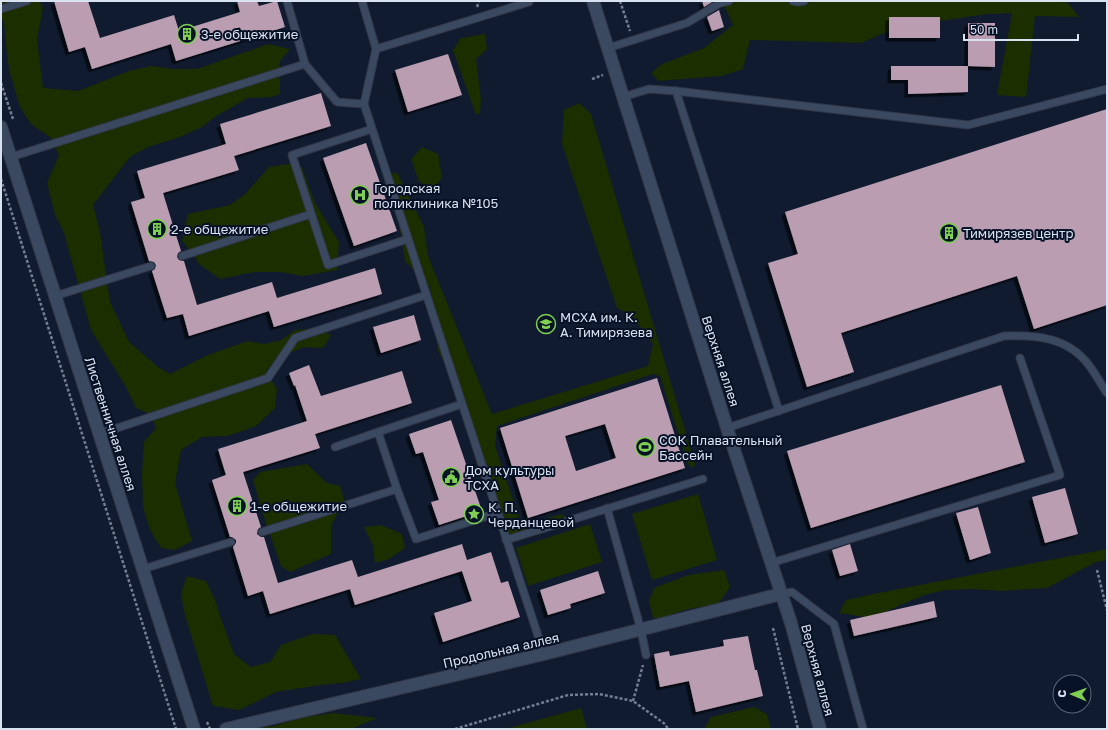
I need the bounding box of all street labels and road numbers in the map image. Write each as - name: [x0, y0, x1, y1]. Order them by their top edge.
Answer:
- street label: Верхняя аллея: [699, 314, 743, 408]
- street label: Лиственничная аллея: [82, 355, 140, 493]
- street label: Верхняя аллея: [798, 622, 838, 718]
- street label: Продольная аллея: [441, 629, 561, 671]

